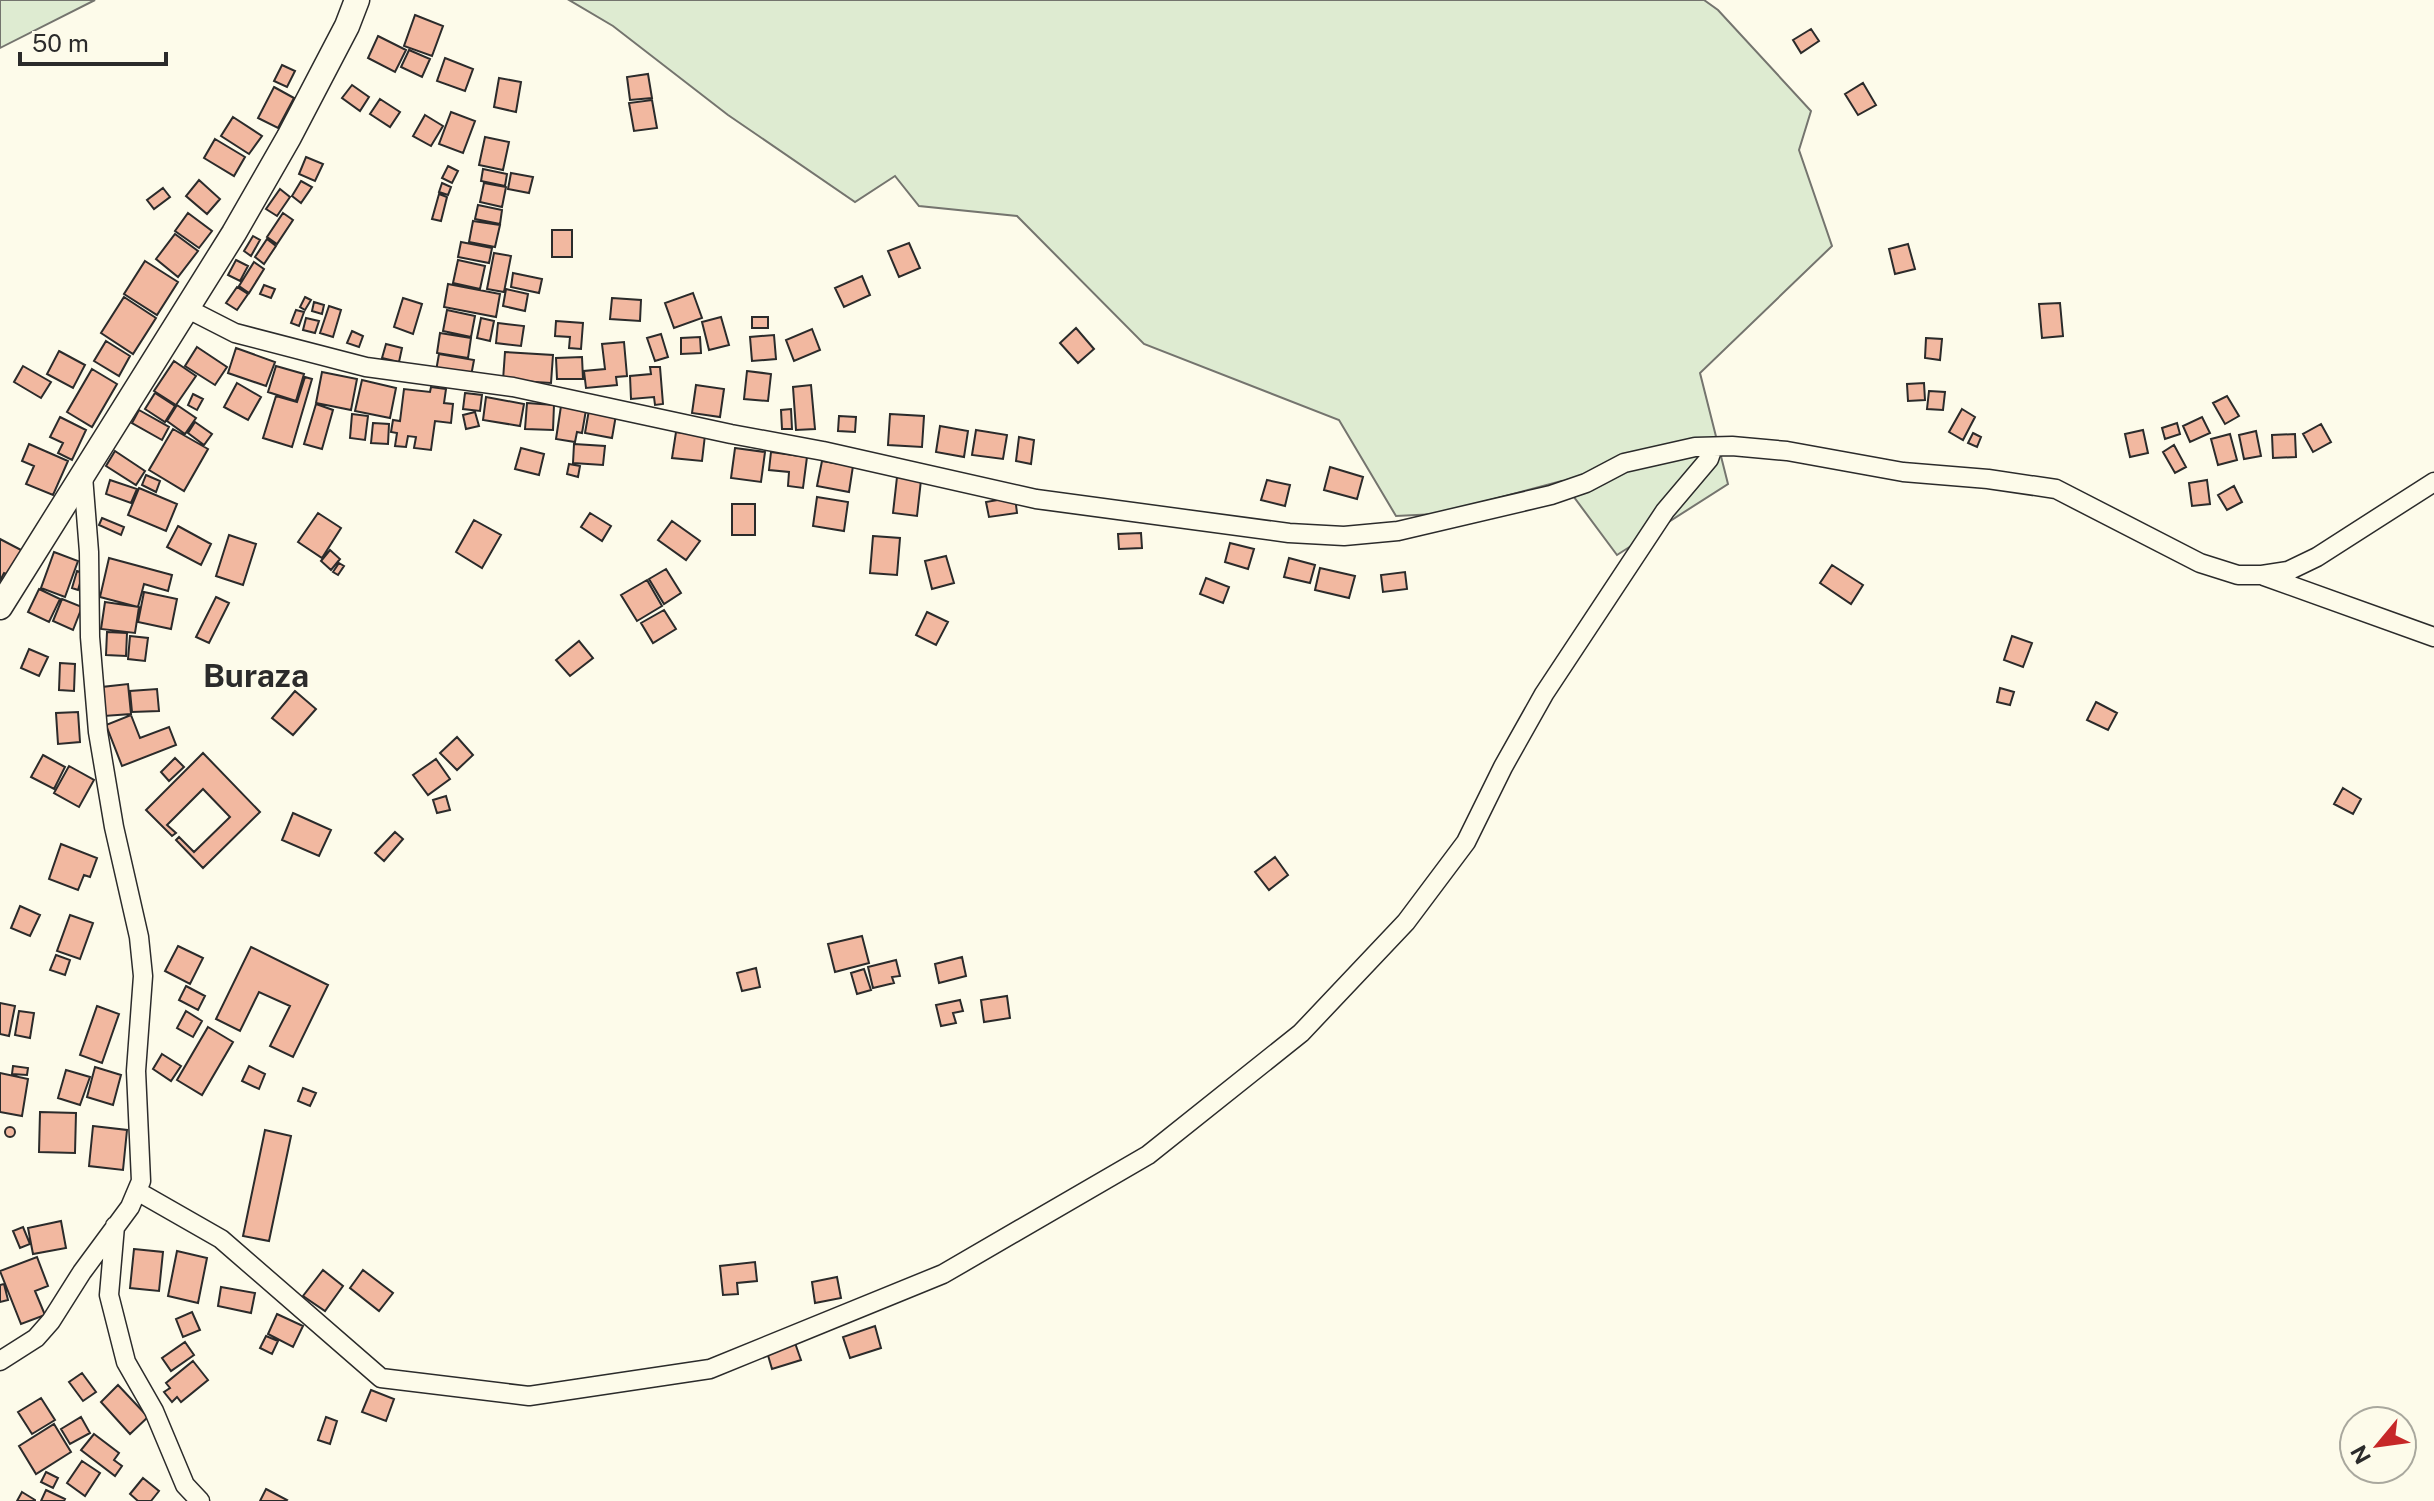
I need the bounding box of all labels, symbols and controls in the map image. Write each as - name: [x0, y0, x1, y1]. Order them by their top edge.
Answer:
- scale bar: [20, 16, 166, 66]
- text: 50 m: [32, 29, 89, 57]
- district label: Buraza: [203, 657, 309, 694]
- north arrow: [2338, 1405, 2418, 1485]
- text: N: [2345, 1441, 2376, 1469]

